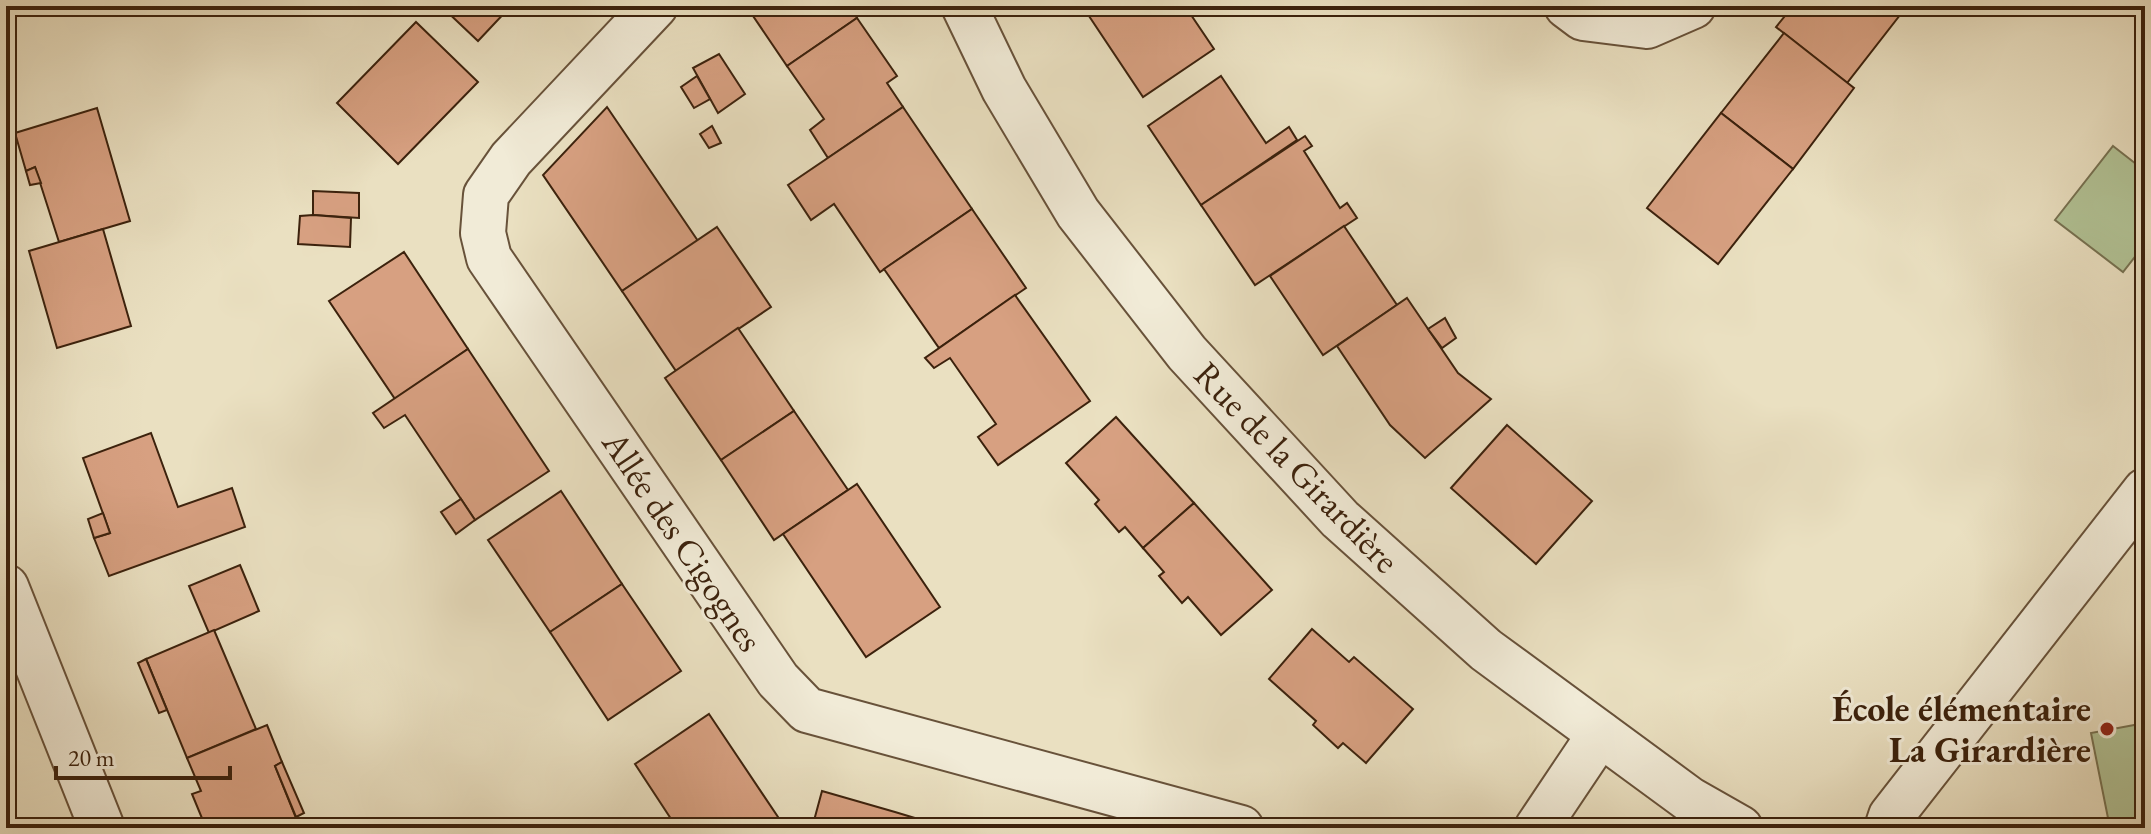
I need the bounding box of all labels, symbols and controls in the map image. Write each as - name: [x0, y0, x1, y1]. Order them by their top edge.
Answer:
- street label: Rue de la Girardière: [1184, 351, 1410, 583]
- street label: Allée des Cigognes: [591, 421, 774, 660]
- place label: École élémentaire La Girardière: [1832, 685, 2091, 773]
- marker: École élémentaire La Girardière: [2098, 720, 2116, 738]
- scale bar: [56, 730, 230, 780]
- text: 20 m: [68, 742, 115, 773]

